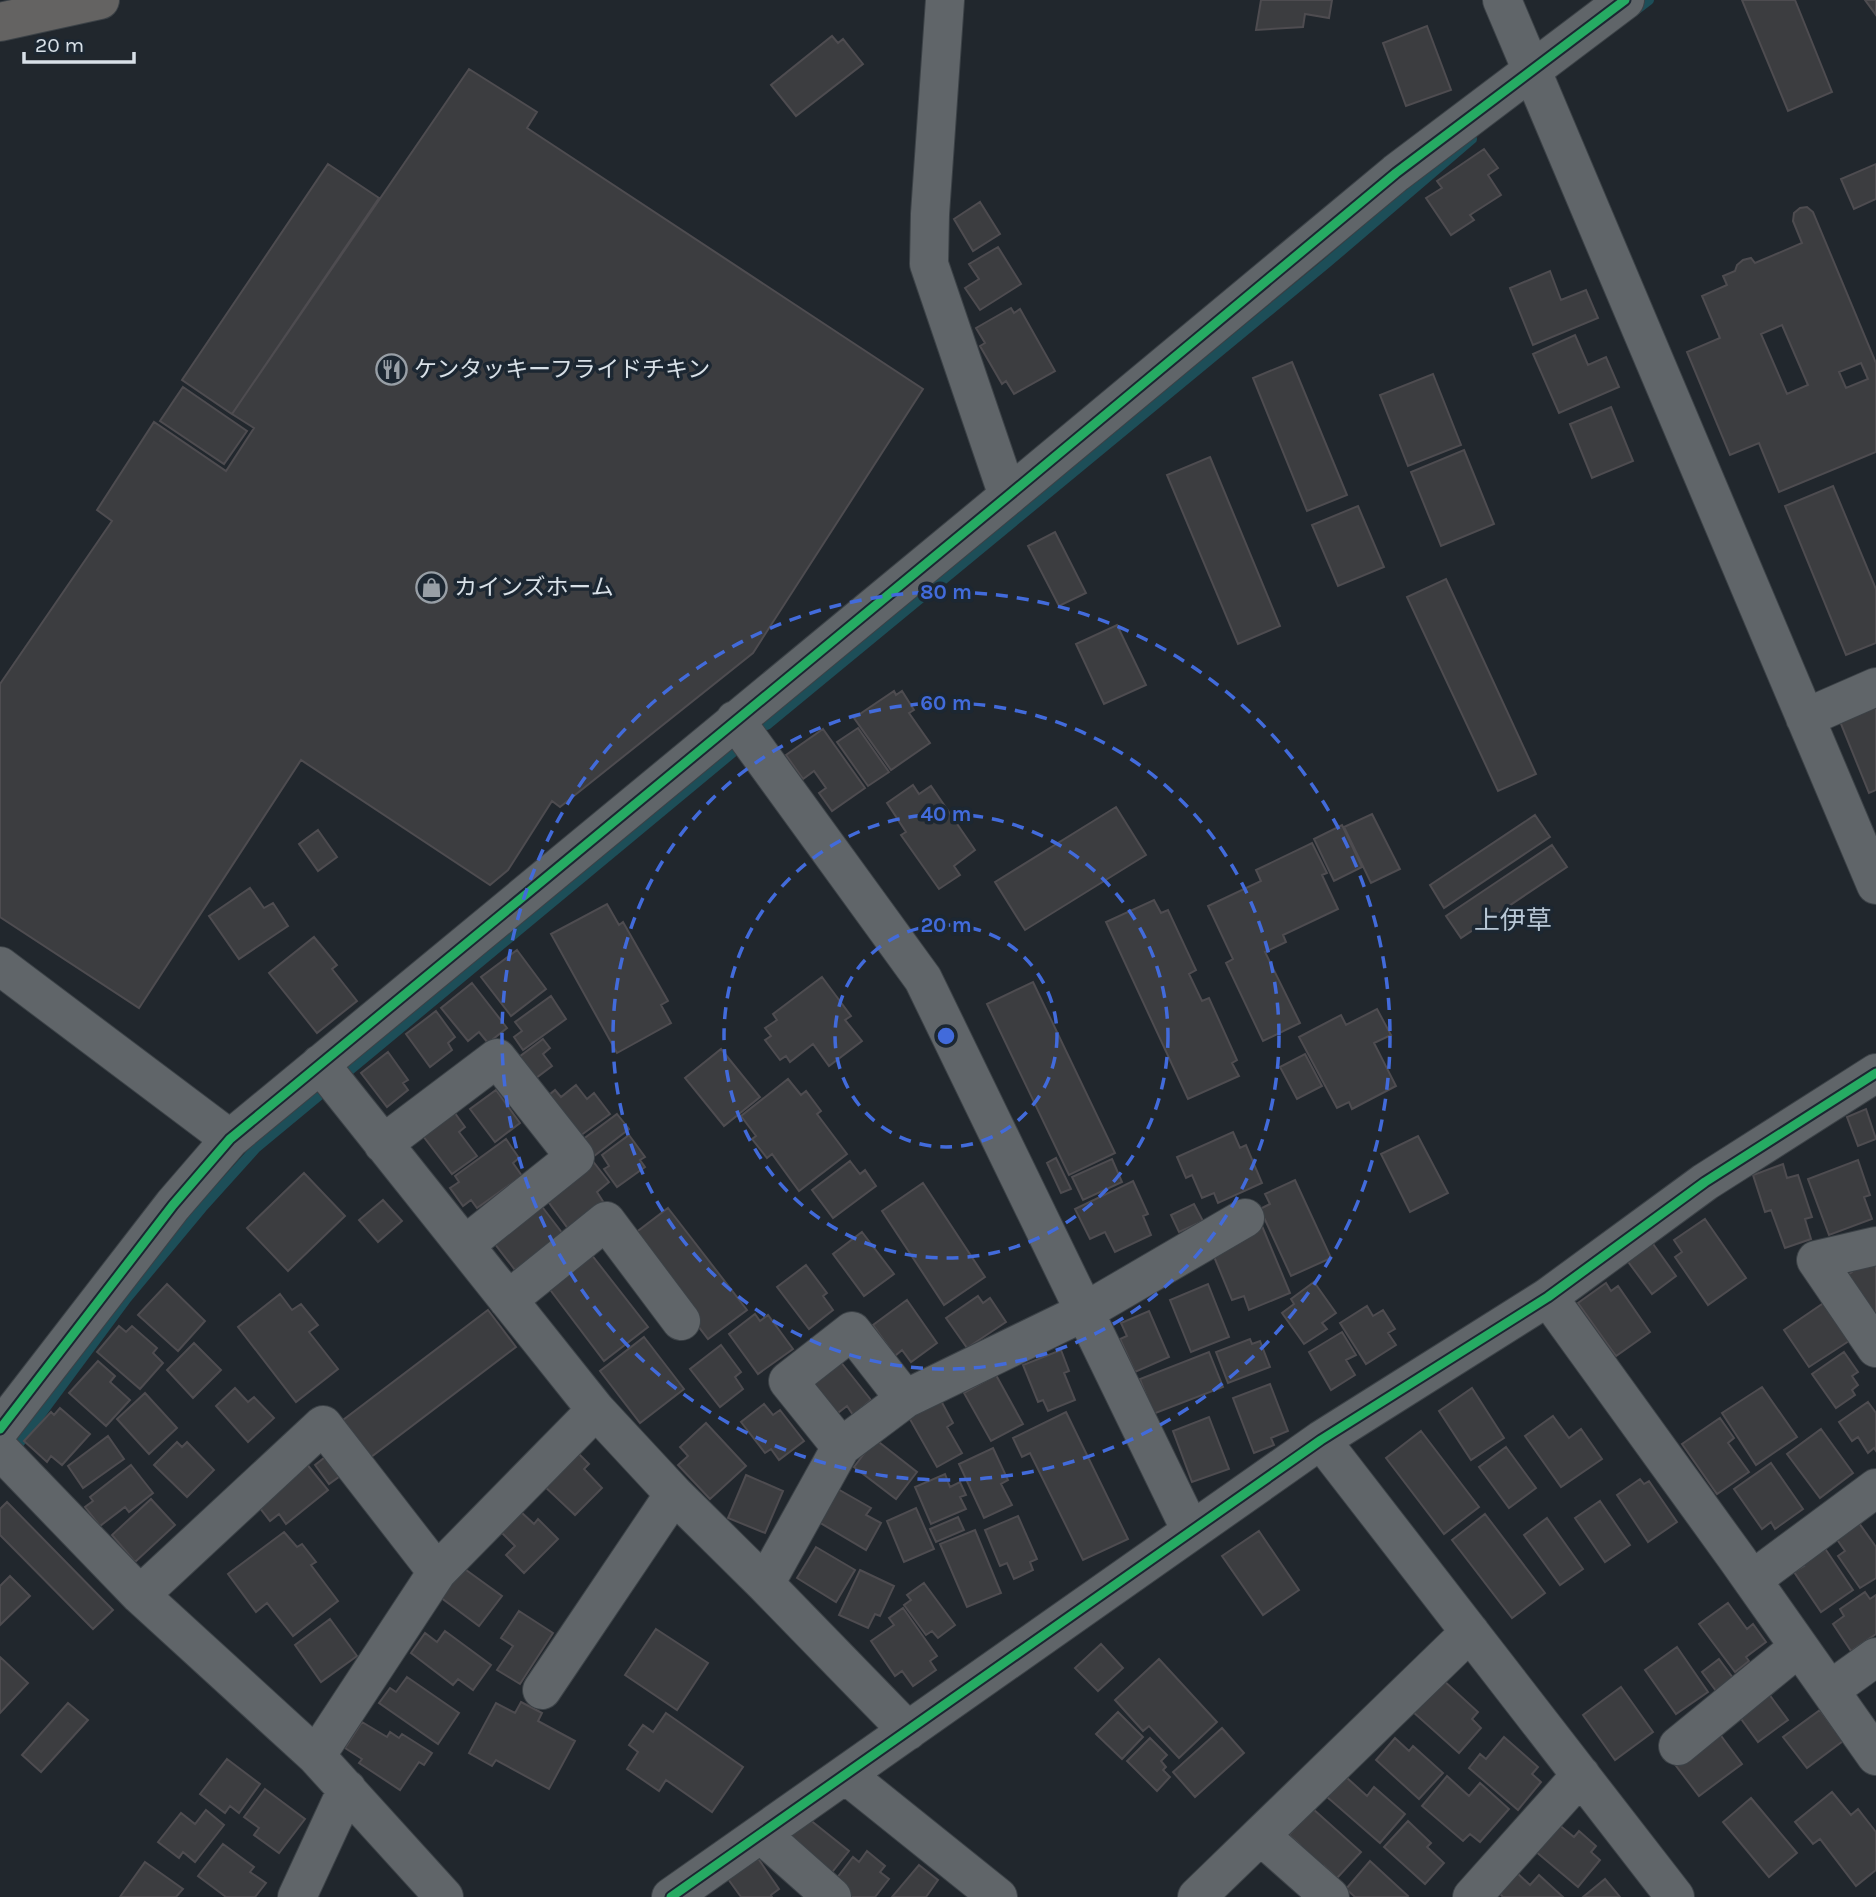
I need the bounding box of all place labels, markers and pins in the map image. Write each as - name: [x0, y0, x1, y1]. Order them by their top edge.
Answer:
- restaurant icon: ケンタッキーフライドチキン: [374, 352, 408, 386]
- place label: ケンタッキーフライドチキン: [414, 356, 710, 383]
- shop icon: カインズホーム: [414, 570, 448, 604]
- place label: カインズホーム: [454, 574, 614, 601]
- centre of rings: [934, 1024, 958, 1048]

